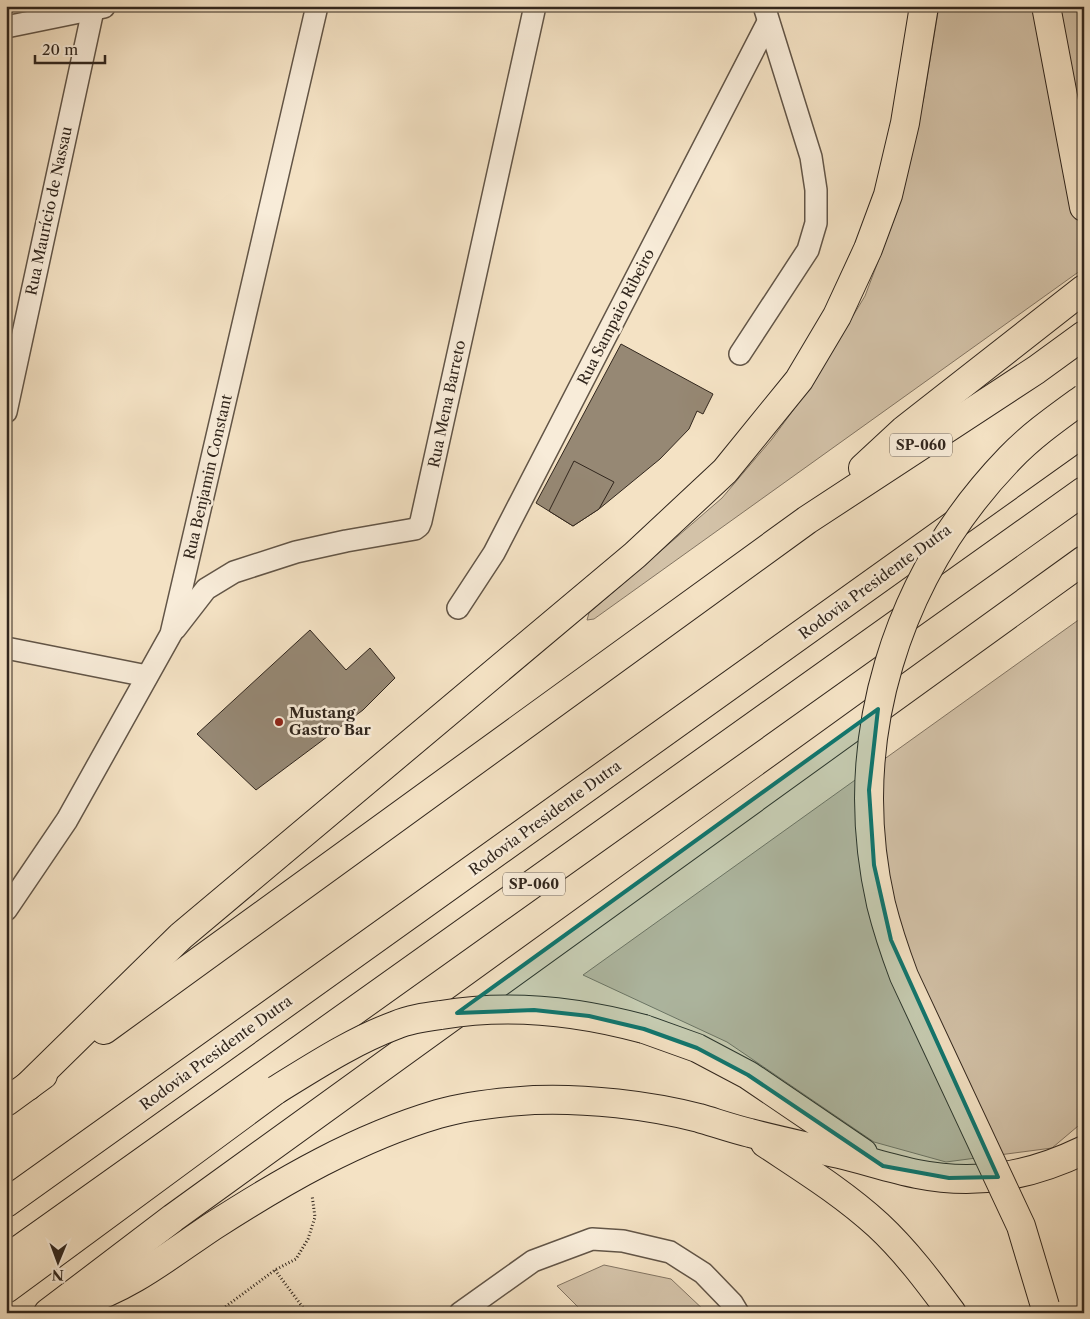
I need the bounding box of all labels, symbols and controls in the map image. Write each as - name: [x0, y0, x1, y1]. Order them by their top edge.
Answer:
- scale bar: [35, 32, 105, 64]
- text: 20 m: [42, 40, 78, 59]
- street label: Rua Maurício de Nassau: [21, 125, 76, 297]
- street label: Rua Sampaio Ribeiro: [573, 245, 658, 388]
- street label: Rua Mena Barreto: [424, 338, 469, 469]
- street label: Rua Benjamin Constant: [179, 392, 236, 561]
- road number: SP-060: [890, 434, 952, 456]
- street label: Rodovia Presidente Dutra: [795, 520, 955, 643]
- place label: Mustang Gastro Bar: [289, 703, 372, 739]
- marker: Mustang Gastro Bar: [273, 716, 285, 728]
- street label: Rodovia Presidente Dutra: [465, 756, 625, 879]
- road number: SP-060: [503, 872, 565, 896]
- street label: Rodovia Presidente Dutra: [136, 991, 296, 1114]
- north arrow: [32, 1236, 82, 1286]
- text: N: [52, 1266, 64, 1284]

